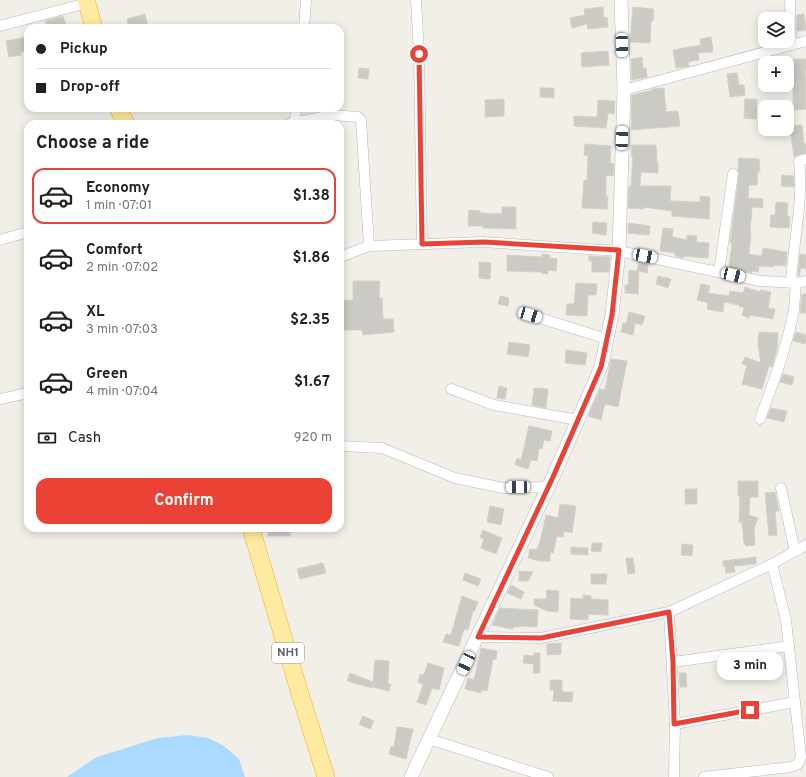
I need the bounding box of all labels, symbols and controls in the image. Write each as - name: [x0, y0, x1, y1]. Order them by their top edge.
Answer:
- map controls: [758, 12, 794, 136]
- button: layers: [758, 12, 794, 48]
- car: [616, 33, 628, 57]
- text: Pickup: [60, 40, 108, 59]
- route start: [410, 45, 428, 63]
- button: +: [758, 56, 794, 92]
- text: Drop-off: [60, 78, 120, 97]
- button: −: [758, 100, 794, 136]
- car: [616, 126, 628, 150]
- text: Choose a ride: [36, 132, 149, 155]
- icon: car: [38, 178, 74, 214]
- text: Economy: [86, 179, 150, 198]
- text: $1.38: [293, 187, 330, 206]
- text: 1 min · 07:01: [86, 198, 152, 214]
- icon: car: [38, 240, 74, 276]
- text: Comfort: [86, 241, 143, 260]
- car: [632, 248, 658, 264]
- text: $1.86: [293, 249, 330, 268]
- text: 2 min · 07:02: [86, 260, 158, 276]
- car: [720, 266, 746, 284]
- icon: car: [38, 302, 74, 338]
- text: XL: [86, 303, 104, 322]
- car: [517, 306, 543, 324]
- text: $2.35: [290, 311, 330, 330]
- text: 3 min · 07:03: [86, 322, 158, 338]
- icon: car: [38, 364, 74, 400]
- text: Green: [86, 365, 128, 384]
- text: $1.67: [294, 373, 330, 392]
- text: 4 min · 07:04: [86, 384, 158, 400]
- icon: cash: [36, 427, 58, 449]
- text: Cash: [68, 429, 101, 448]
- text: 920 m: [294, 430, 332, 446]
- button: Confirm: [36, 478, 332, 524]
- car: [506, 481, 530, 493]
- road number: NH1: [272, 643, 304, 663]
- car: [455, 650, 477, 676]
- callout: 3 min: [717, 652, 783, 680]
- text: 3 min: [733, 658, 767, 674]
- route end: [741, 701, 759, 719]

